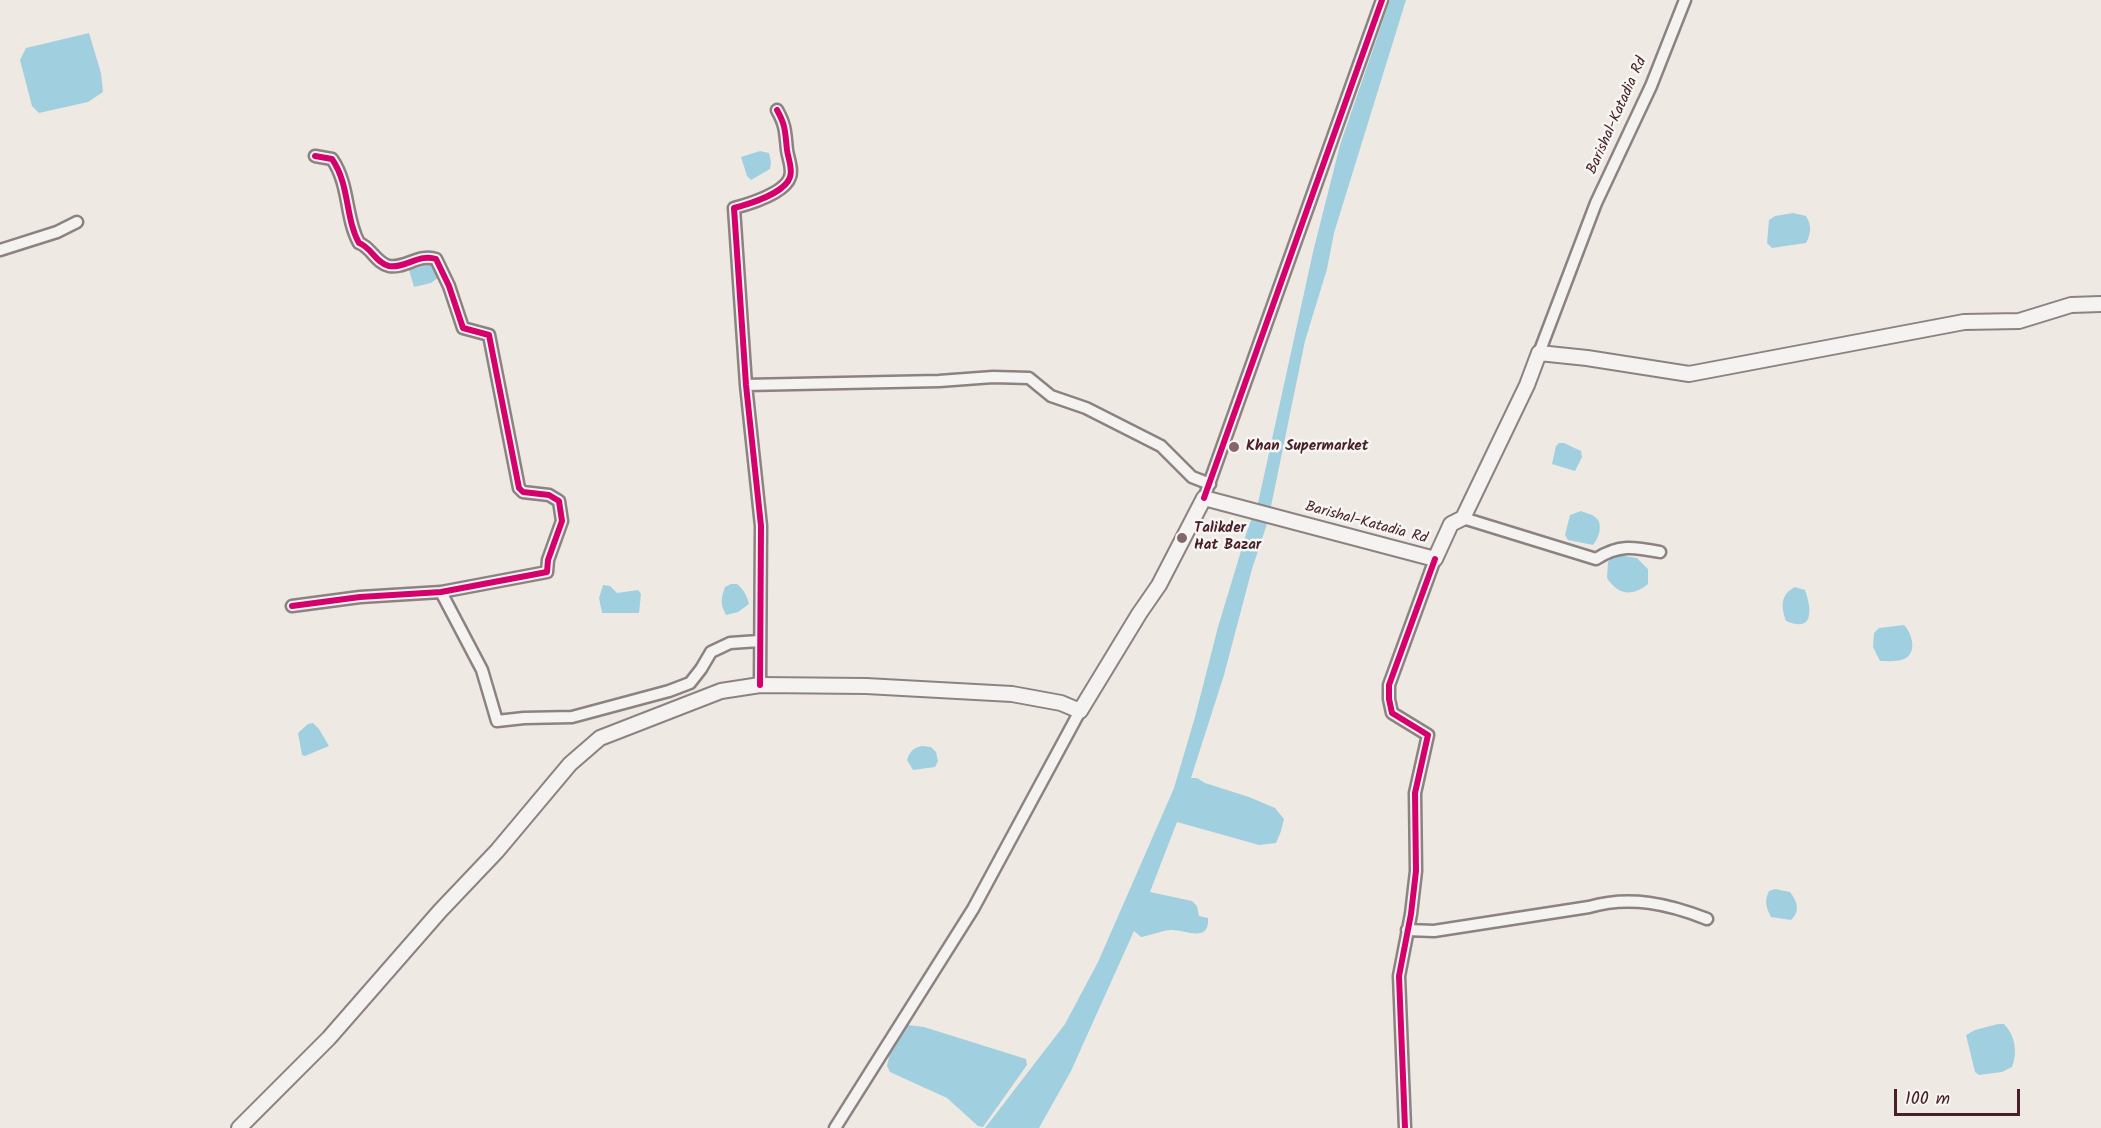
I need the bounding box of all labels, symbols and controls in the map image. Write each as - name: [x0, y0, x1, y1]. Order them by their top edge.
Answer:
- street label: Barishal-Katadia Rd: [1584, 55, 1652, 177]
- place label: Khan Supermarket: [1246, 438, 1368, 456]
- marker: Khan Supermarket: [1227, 440, 1241, 454]
- street label: Barishal-Katadia Rd: [1303, 499, 1429, 549]
- place label: Talikder Hat Bazar: [1194, 520, 1261, 555]
- marker: Talikder Hat Bazar: [1175, 531, 1189, 545]
- scale bar: [1897, 1077, 2023, 1115]
- text: 100 m: [1905, 1085, 1950, 1114]

